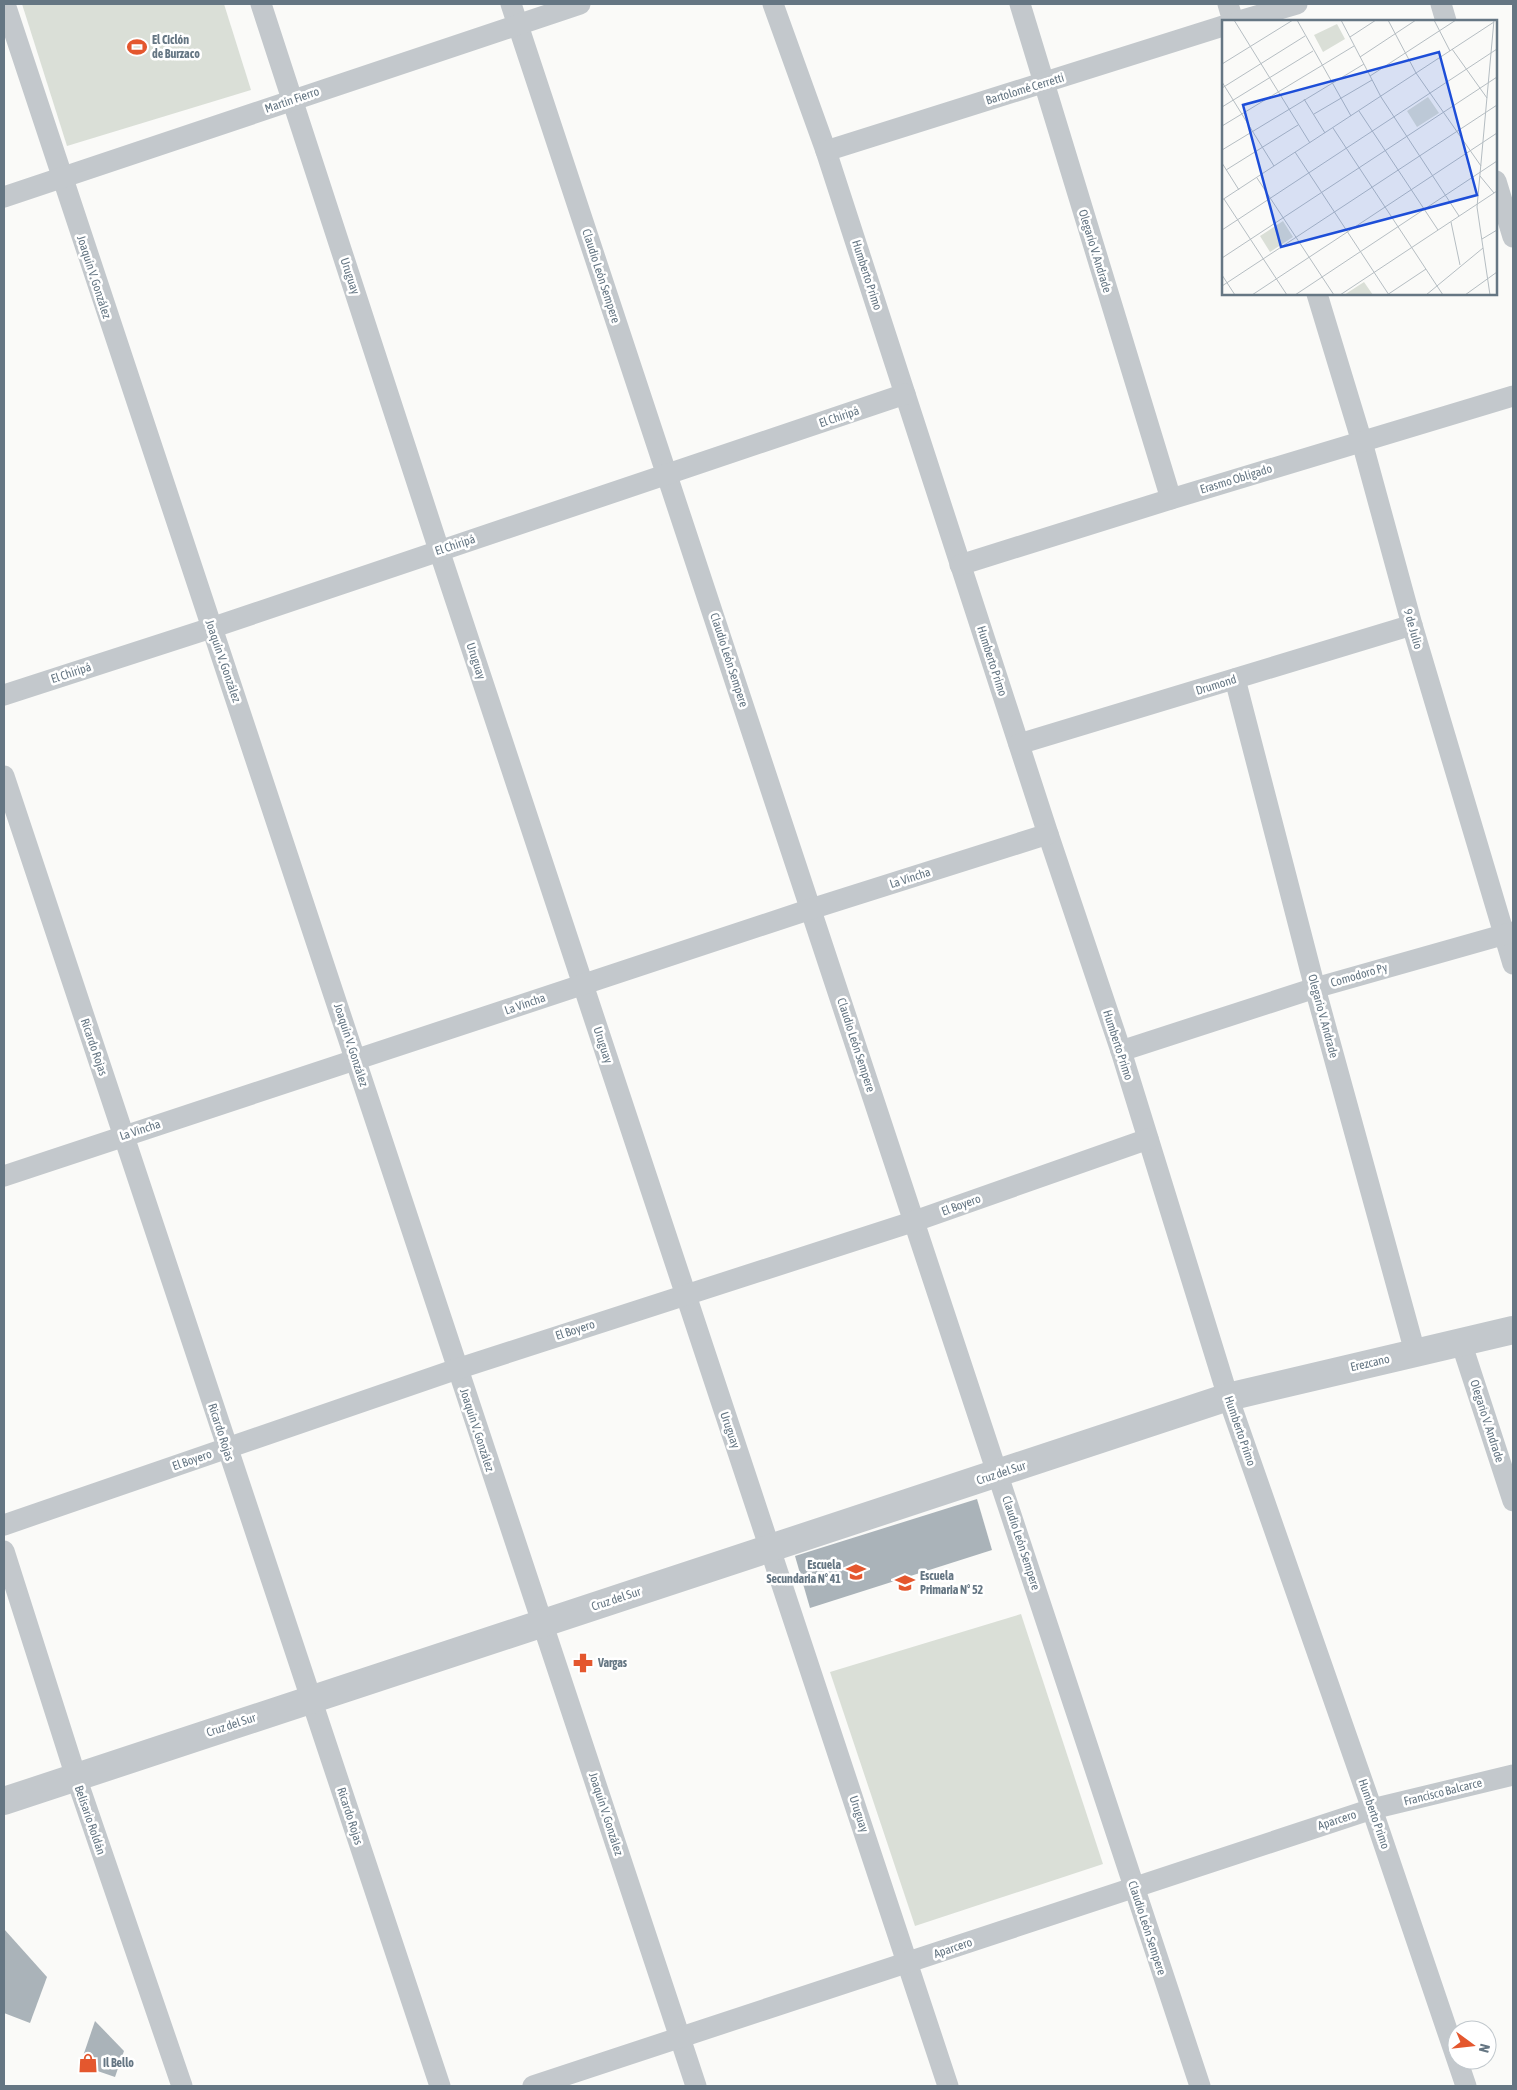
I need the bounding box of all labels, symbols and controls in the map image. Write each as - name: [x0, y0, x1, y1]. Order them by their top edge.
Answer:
- inset map: [1222, 20, 1497, 295]
- place label: El Ciclón de Burzaco: [152, 33, 200, 61]
- sports icon: El Ciclón de Burzaco: [126, 36, 148, 58]
- street label: Bartolomé Cerretti: [984, 70, 1066, 108]
- street label: Martín Fierro: [263, 84, 321, 116]
- street label: Olegario V. Andrade: [1076, 208, 1114, 294]
- street label: Claudio León Sempere: [579, 227, 623, 325]
- street label: Joaquín V. González: [74, 234, 114, 321]
- street label: Humberto Primo: [849, 238, 885, 312]
- street label: Uruguay: [337, 256, 363, 296]
- street label: El Chiripá: [817, 404, 861, 430]
- street label: Erasmo Obligado: [1198, 461, 1274, 497]
- street label: El Chiripá: [433, 532, 477, 558]
- street label: 9 de Julio: [1401, 607, 1426, 651]
- street label: Claudio León Sempere: [707, 611, 751, 709]
- street label: Joaquín V. González: [202, 618, 244, 705]
- street label: Humberto Primo: [974, 624, 1010, 698]
- street label: Uruguay: [463, 641, 489, 681]
- street label: El Chiripá: [49, 660, 93, 686]
- street label: Drumond: [1194, 672, 1238, 698]
- street label: La Vincha: [888, 865, 932, 891]
- street label: Comodoro Py: [1329, 960, 1389, 990]
- street label: Olegario V. Andrade: [1305, 973, 1341, 1059]
- street label: La Vincha: [503, 991, 547, 1017]
- street label: Claudio León Sempere: [834, 996, 878, 1094]
- street label: Joaquín V. González: [331, 1002, 371, 1089]
- street label: Humberto Primo: [1100, 1008, 1136, 1082]
- street label: Ricardo Rojas: [78, 1017, 110, 1077]
- street label: Uruguay: [590, 1025, 616, 1065]
- street label: La Vincha: [118, 1117, 162, 1143]
- street label: El Boyero: [940, 1191, 983, 1219]
- street label: El Boyero: [554, 1317, 597, 1343]
- street label: Erezcano: [1349, 1352, 1391, 1374]
- street label: Olegario V. Andrade: [1467, 1378, 1507, 1464]
- street label: Joaquín V. González: [457, 1387, 497, 1474]
- street label: Humberto Primo: [1221, 1394, 1259, 1468]
- street label: Ricardo Rojas: [205, 1402, 237, 1462]
- street label: Uruguay: [717, 1410, 743, 1450]
- street label: El Boyero: [171, 1447, 214, 1473]
- street label: Cruz del Sur: [975, 1458, 1028, 1488]
- street label: Claudio León Sempere: [999, 1494, 1043, 1592]
- place label: Escuela Secundaria N° 41: [766, 1558, 841, 1586]
- school or university icon: Escuela Secundaria N° 41: [845, 1561, 867, 1583]
- place label: Escuela Primaria N° 52: [920, 1569, 984, 1597]
- school or university icon: Escuela Primaria N° 52: [894, 1572, 916, 1594]
- street label: Cruz del Sur: [590, 1584, 643, 1614]
- pharmacy icon: Vargas: [572, 1652, 594, 1674]
- place label: Vargas: [597, 1656, 628, 1670]
- street label: Cruz del Sur: [205, 1710, 258, 1740]
- street label: Joaquín V. González: [586, 1771, 626, 1858]
- street label: Francisco Balcarce: [1402, 1776, 1484, 1808]
- street label: Humberto Primo: [1355, 1777, 1393, 1851]
- street label: Belisario Roldán: [72, 1784, 108, 1856]
- street label: Ricardo Rojas: [334, 1786, 366, 1846]
- street label: Uruguay: [846, 1794, 872, 1834]
- street label: Aparcero: [1316, 1807, 1358, 1833]
- street label: Claudio León Sempere: [1125, 1879, 1169, 1977]
- street label: Aparcero: [932, 1935, 974, 1961]
- north arrow: [1447, 2020, 1497, 2070]
- text: N: [1476, 2042, 1493, 2054]
- shop icon: Il Bello: [77, 2052, 99, 2074]
- place label: Il Bello: [103, 2056, 134, 2070]

